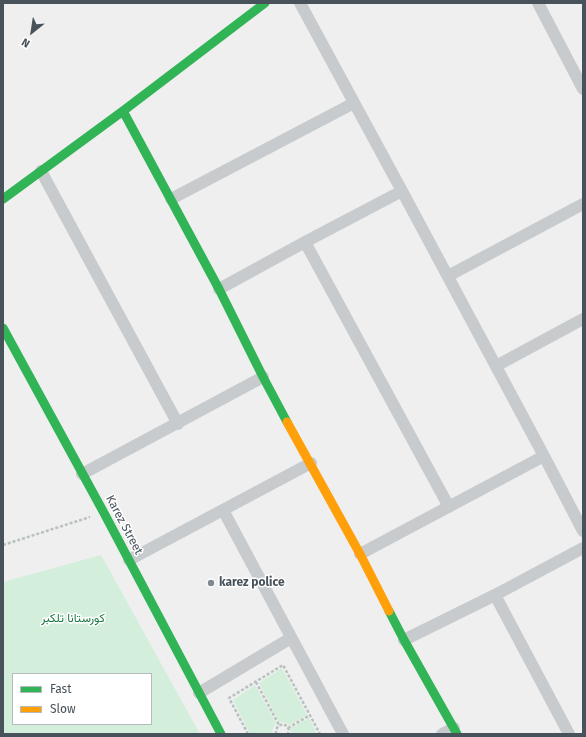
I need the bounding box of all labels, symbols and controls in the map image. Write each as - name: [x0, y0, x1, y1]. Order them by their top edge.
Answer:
- north arrow: [12, 12, 52, 52]
- text: N: [19, 35, 32, 50]
- street label: Karez Street: [102, 493, 146, 557]
- place label: karez police: [219, 576, 285, 590]
- marker: karez police: [206, 578, 216, 588]
- park label: كورستانا تلكبر: [41, 612, 105, 626]
- legend: [12, 673, 152, 725]
- text: Fast: [50, 682, 72, 696]
- text: Slow: [50, 702, 76, 716]

